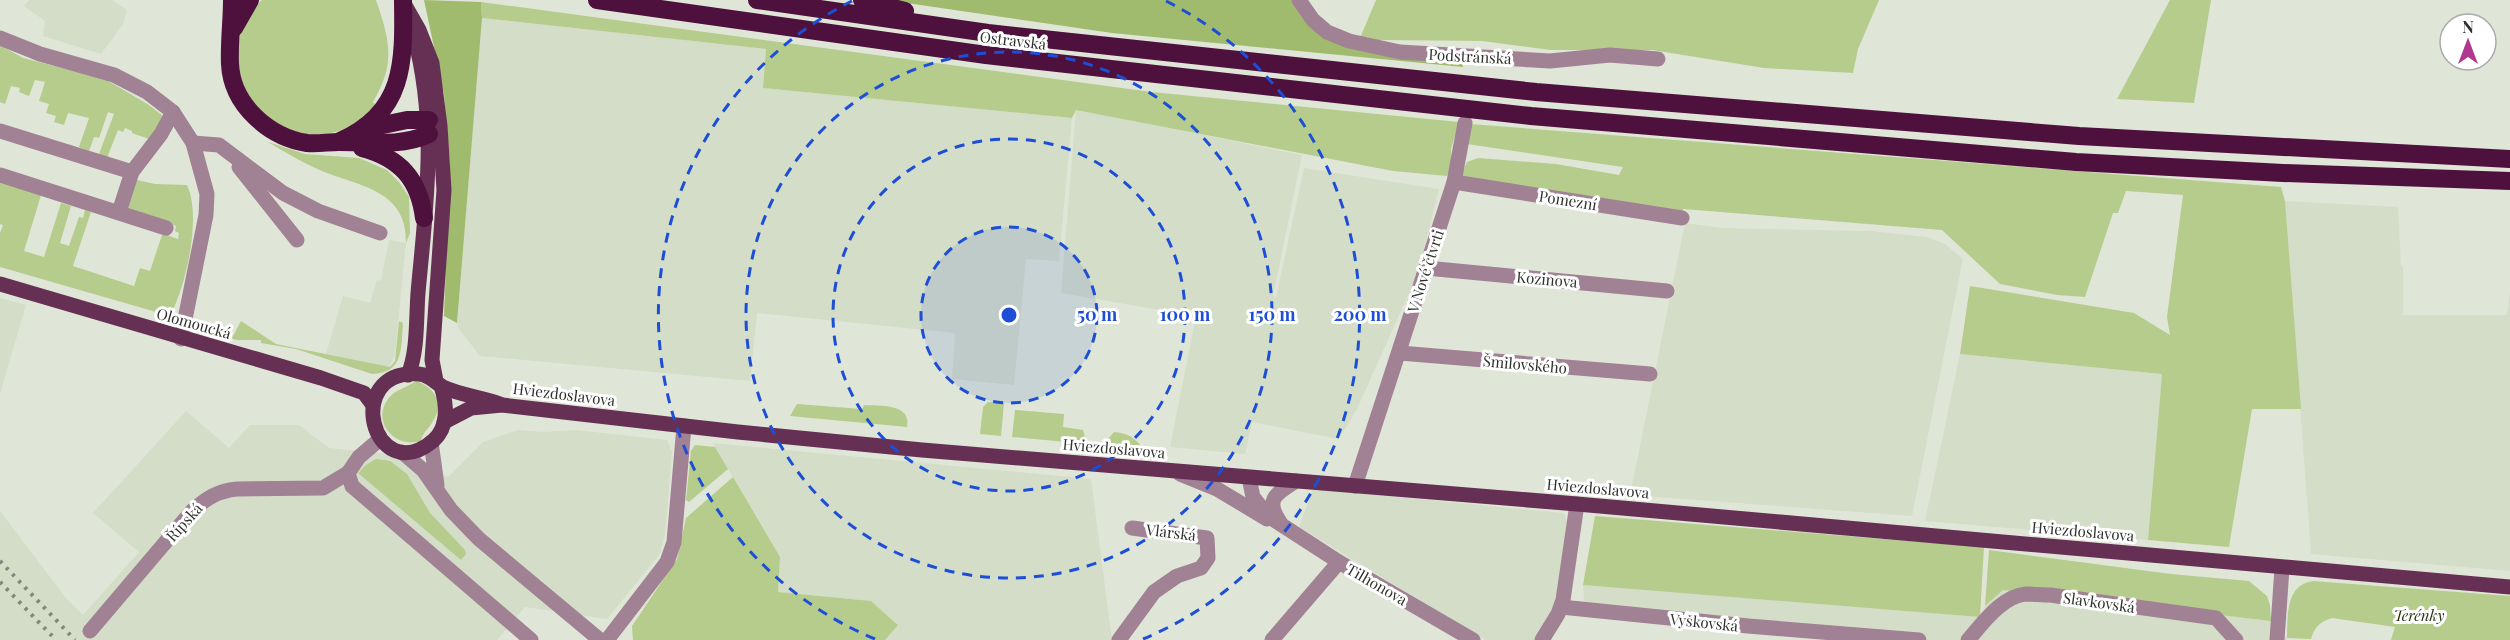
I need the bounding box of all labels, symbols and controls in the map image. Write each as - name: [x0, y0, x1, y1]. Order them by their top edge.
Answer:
- north arrow: [2438, 12, 2498, 72]
- text: N: [2462, 16, 2474, 37]
- street label: Ostravská: [979, 26, 1048, 54]
- street label: Podstránská: [1428, 44, 1512, 68]
- street label: Pomezní: [1538, 186, 1599, 215]
- street label: V Nové čtvrti: [1402, 226, 1448, 316]
- street label: Kozinova: [1516, 266, 1579, 292]
- text: 50 m: [1077, 302, 1118, 326]
- text: 100 m: [1160, 302, 1211, 326]
- text: 150 m: [1248, 302, 1296, 326]
- text: 200 m: [1333, 302, 1387, 326]
- street label: Olomoucká: [154, 303, 234, 343]
- centre of rings: [999, 305, 1019, 325]
- street label: Šmilovského: [1482, 350, 1568, 378]
- street label: Hviezdoslavova: [512, 378, 617, 410]
- street label: Hviezdoslavova: [1062, 434, 1167, 462]
- street label: Hviezdoslavova: [1546, 474, 1651, 502]
- street label: Řípská: [161, 498, 207, 545]
- street label: Hviezdoslavova: [2031, 517, 2136, 545]
- street label: Vlárská: [1144, 519, 1198, 545]
- street label: Tilhonova: [1343, 559, 1411, 610]
- street label: Slavkovská: [2062, 587, 2137, 617]
- park label: Terénky: [2394, 605, 2444, 625]
- street label: Vyškovská: [1668, 608, 1740, 636]

